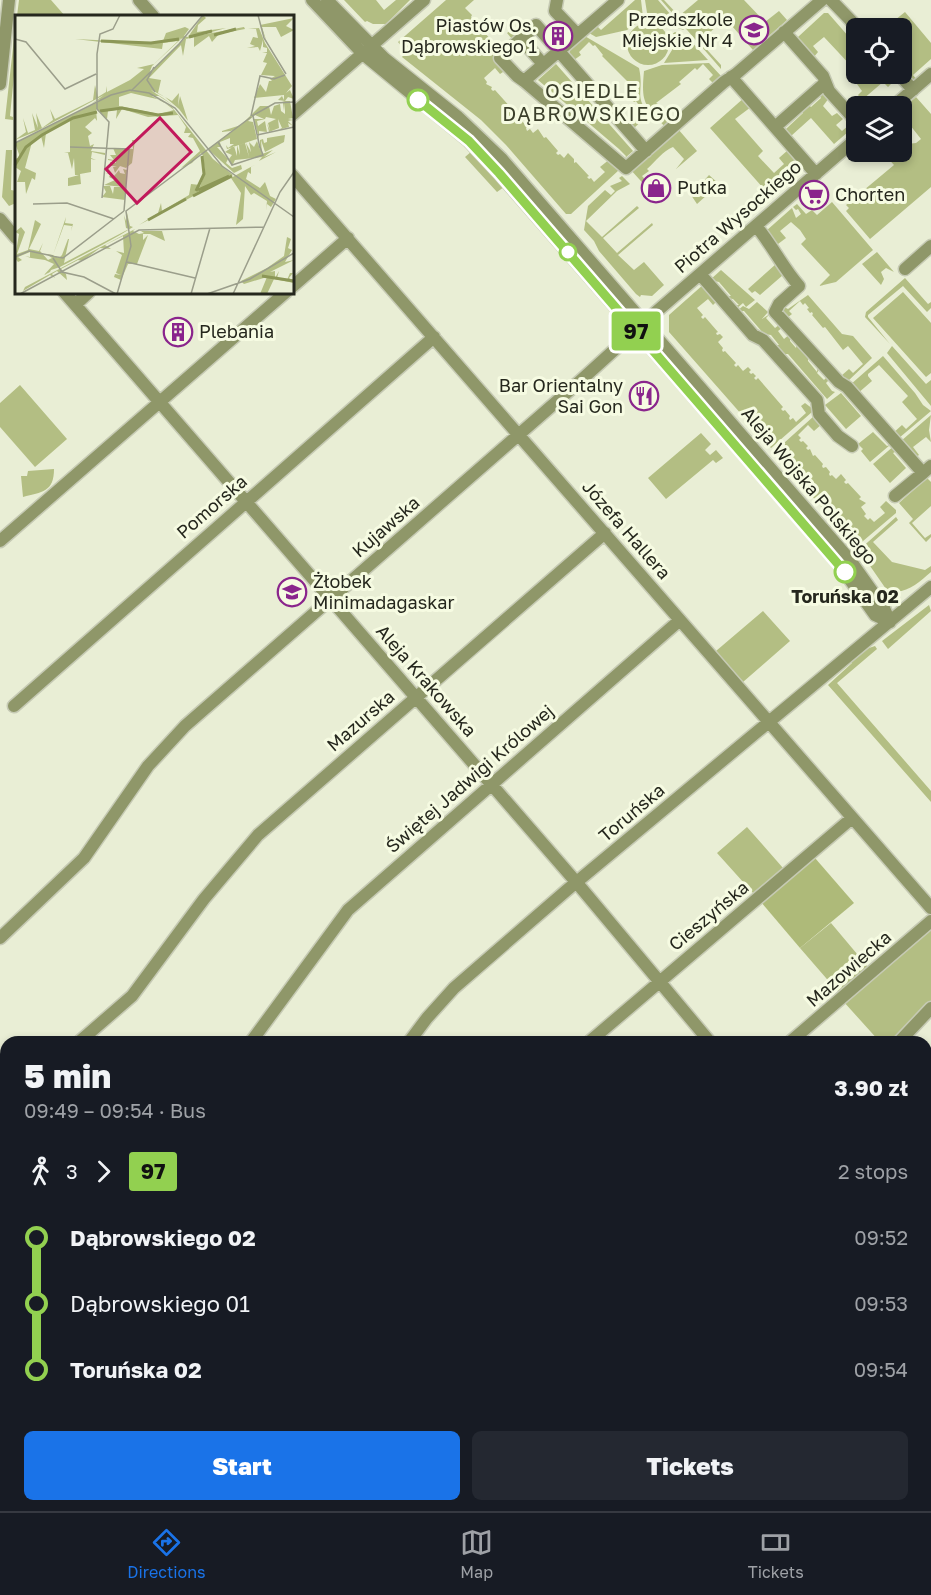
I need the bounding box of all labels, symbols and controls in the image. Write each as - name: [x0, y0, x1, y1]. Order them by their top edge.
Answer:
- place label: Przedszkole Miejskie Nr 4: [622, 8, 733, 51]
- place label: Piastów Os. Dąbrowskiego 1: [401, 14, 537, 57]
- school or university icon: Przedszkole Miejskie Nr 4: [738, 14, 770, 46]
- inset map: [15, 15, 294, 294]
- map controls: [846, 18, 912, 162]
- button: locate: [846, 18, 912, 84]
- building icon: Piastów Os. Dąbrowskiego 1: [542, 20, 574, 52]
- district label: OSIEDLE DĄBROWSKIEGO: [502, 78, 682, 125]
- unlabelled marker: [407, 89, 429, 111]
- button: layers: [846, 96, 912, 162]
- street label: Piotra Wysockiego: [669, 155, 805, 277]
- shop icon: Putka: [640, 172, 672, 204]
- place label: Putka: [677, 176, 727, 198]
- supermarket icon: Chorten: [798, 179, 830, 211]
- place label: Chorten: [835, 183, 905, 205]
- unlabelled marker: [559, 243, 577, 261]
- line badge: 97: [609, 312, 663, 350]
- building icon: Plebania: [162, 316, 194, 348]
- text: 97: [624, 318, 648, 344]
- place label: Plebania: [199, 320, 274, 342]
- place label: Bar Orientalny Sai Gon: [499, 374, 623, 417]
- restaurant icon: Bar Orientalny Sai Gon: [628, 380, 660, 412]
- street label: Aleja Wojska Polskiego: [738, 402, 882, 569]
- street label: Pomorska: [172, 470, 251, 543]
- street label: Józefa Hallera: [578, 475, 676, 583]
- street label: Kujawska: [347, 491, 424, 561]
- marker: Toruńska 02: [834, 561, 856, 583]
- place label: Żłobek Minimadagaskar: [313, 570, 455, 613]
- school or university icon: Żłobek Minimadagaskar: [276, 576, 308, 608]
- place label: Toruńska 02: [791, 585, 899, 607]
- street label: Aleja Krakowska: [372, 620, 481, 741]
- street label: Mazurska: [322, 685, 399, 756]
- street label: Świętej Jadwigi Królowej: [381, 699, 558, 857]
- street label: Toruńska: [594, 778, 669, 846]
- street label: Cieszyńska: [664, 876, 753, 955]
- street label: Mazowiecka: [801, 925, 895, 1011]
- text: 5 min: [24, 1056, 111, 1095]
- text: 3.90 zł: [834, 1074, 908, 1101]
- text: 09:49 – 09:54 · Bus: [24, 1098, 206, 1122]
- icon: walk: [24, 1155, 57, 1188]
- icon: forward: [87, 1155, 120, 1188]
- text: 97: [141, 1158, 165, 1184]
- text: 3: [66, 1159, 78, 1183]
- text: 2 stops: [838, 1159, 908, 1183]
- text: Dąbrowskiego 02: [70, 1224, 256, 1251]
- text: 09:52: [854, 1225, 908, 1249]
- text: Dąbrowskiego 01: [70, 1290, 250, 1317]
- text: 09:53: [854, 1291, 908, 1315]
- text: Toruńska 02: [70, 1356, 202, 1383]
- text: 09:54: [854, 1357, 908, 1381]
- button: Start: [24, 1431, 460, 1500]
- button: Tickets: [472, 1431, 908, 1500]
- tab: Directions: [127, 1526, 206, 1582]
- tab: Map: [460, 1526, 493, 1582]
- tab: Tickets: [748, 1526, 804, 1582]

